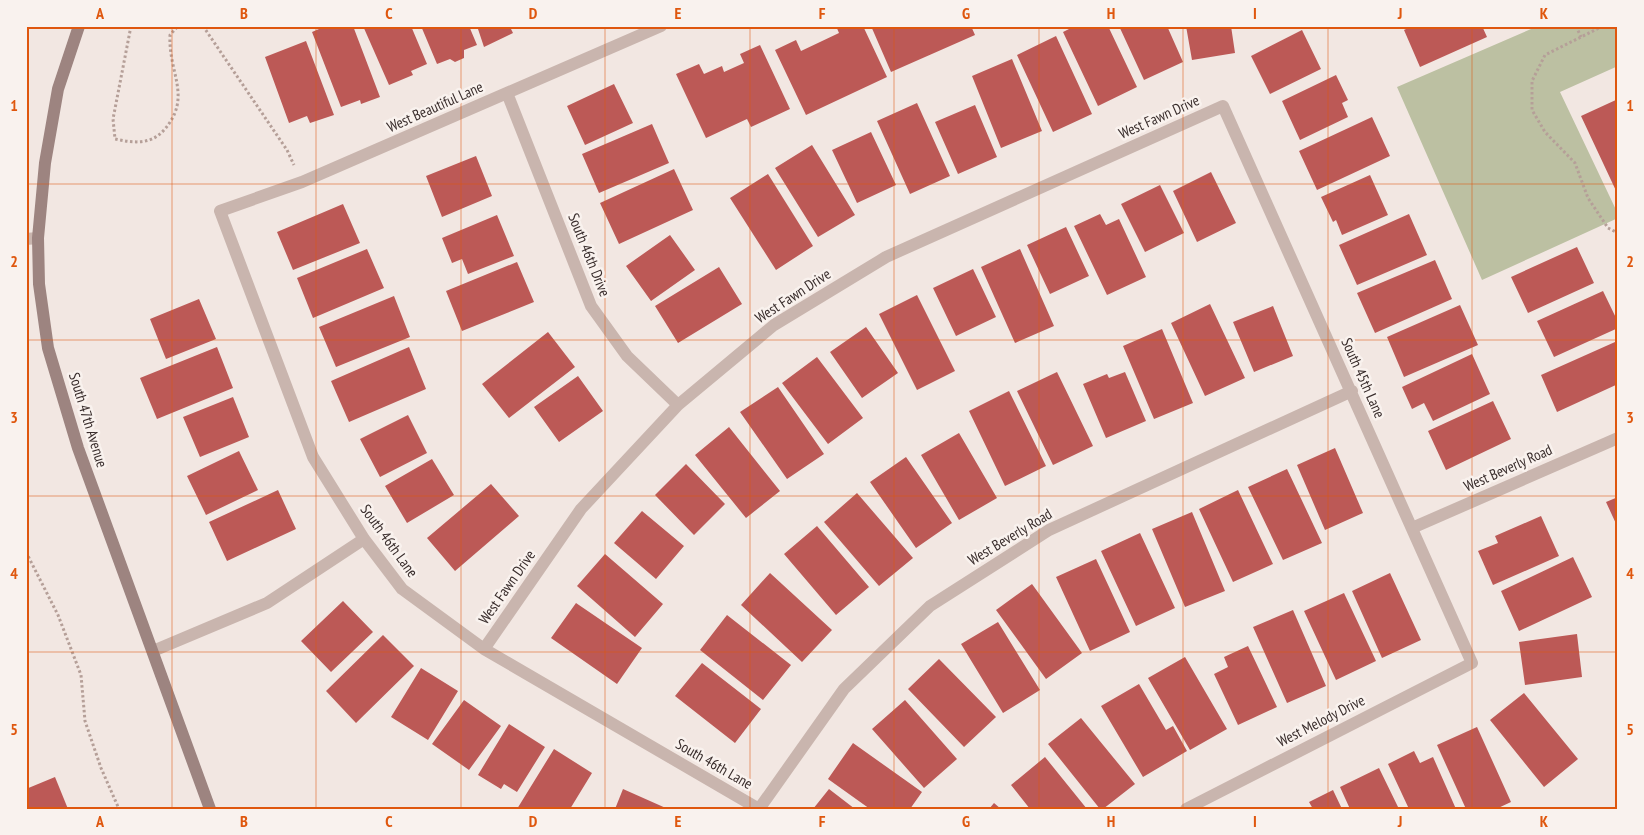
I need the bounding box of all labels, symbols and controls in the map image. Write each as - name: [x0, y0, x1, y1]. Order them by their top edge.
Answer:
- text: A: [95, 3, 105, 23]
- text: B: [240, 3, 248, 23]
- text: C: [385, 3, 393, 23]
- text: D: [529, 3, 538, 23]
- text: E: [675, 3, 682, 23]
- text: F: [819, 3, 826, 23]
- text: G: [962, 3, 970, 23]
- text: H: [1107, 3, 1115, 23]
- text: I: [1253, 3, 1257, 23]
- text: J: [1397, 3, 1402, 23]
- text: K: [1540, 3, 1549, 23]
- street label: West Beautiful Lane: [384, 77, 486, 136]
- street label: West Fawn Drive: [1116, 90, 1202, 143]
- text: 1: [10, 95, 18, 115]
- text: 1: [1626, 95, 1634, 115]
- street label: South 46th Drive: [564, 210, 615, 299]
- text: 2: [10, 251, 18, 271]
- text: 2: [1626, 251, 1634, 271]
- street label: West Fawn Drive: [751, 264, 834, 327]
- street label: South 45th Lane: [1337, 335, 1390, 421]
- street label: South 47th Avenue: [65, 370, 112, 470]
- text: 3: [10, 407, 18, 427]
- text: 3: [1626, 407, 1634, 427]
- street label: West Beverly Road: [1461, 440, 1555, 495]
- street label: South 46th Lane: [357, 501, 422, 581]
- street label: West Beverly Road: [964, 504, 1055, 569]
- street label: West Fawn Drive: [474, 546, 539, 627]
- text: 4: [10, 563, 18, 583]
- text: 4: [1626, 563, 1634, 583]
- street label: West Melody Drive: [1274, 690, 1368, 751]
- text: 5: [10, 719, 18, 739]
- text: 5: [1626, 719, 1634, 739]
- street label: South 46th Lane: [672, 734, 756, 793]
- text: A: [95, 811, 105, 831]
- text: B: [240, 811, 248, 831]
- text: C: [385, 811, 393, 831]
- text: D: [529, 811, 538, 831]
- text: E: [675, 811, 682, 831]
- text: F: [819, 811, 826, 831]
- text: G: [962, 811, 970, 831]
- text: H: [1107, 811, 1115, 831]
- text: I: [1253, 811, 1257, 831]
- text: J: [1397, 811, 1402, 831]
- text: K: [1540, 811, 1549, 831]

